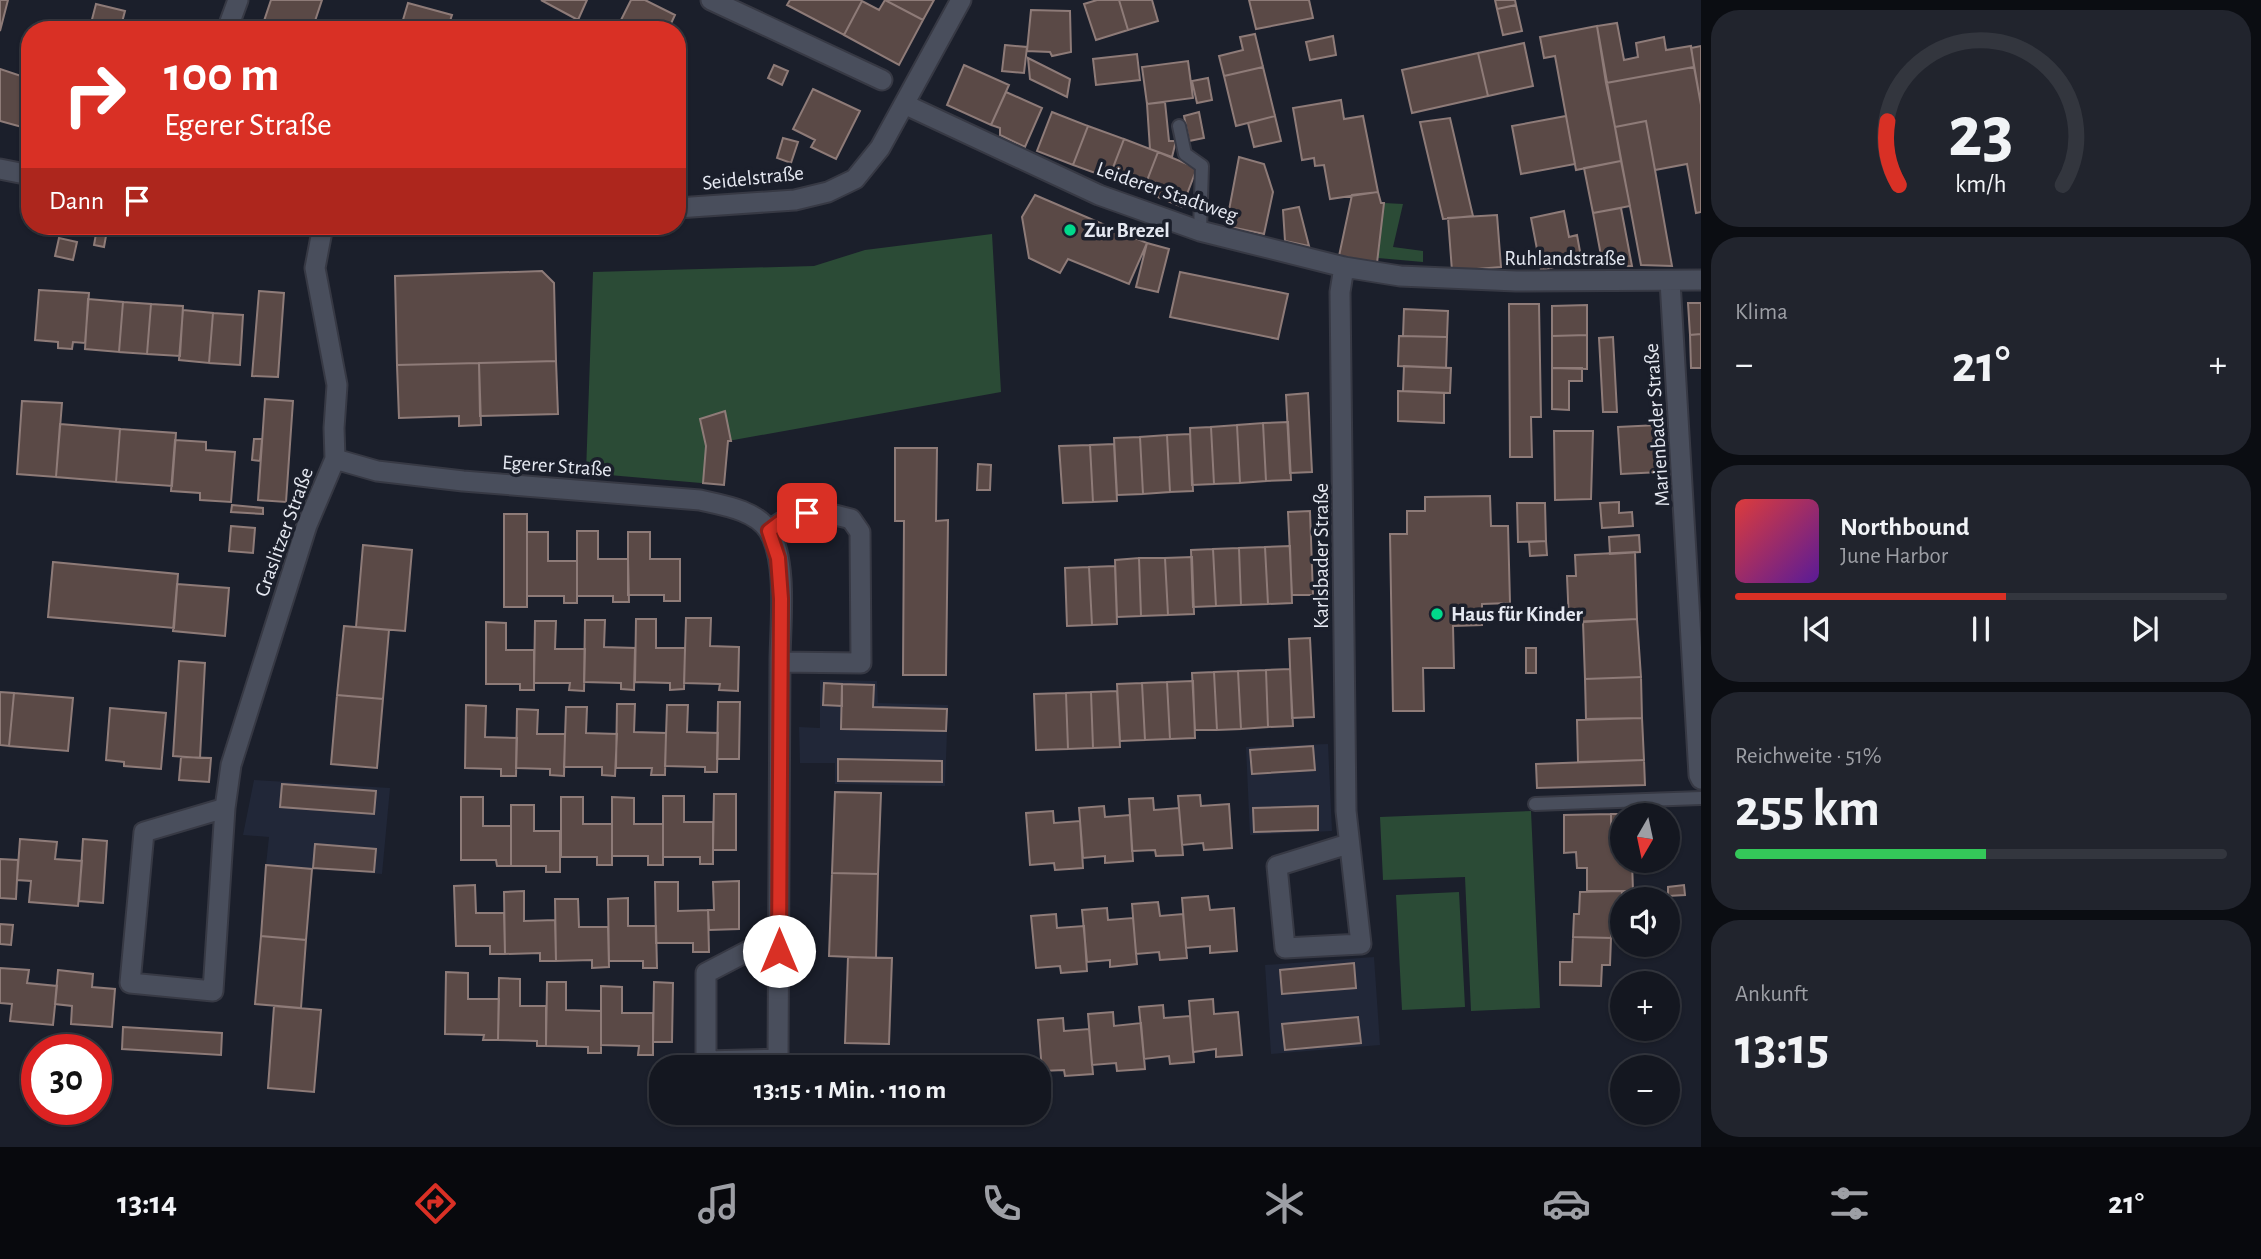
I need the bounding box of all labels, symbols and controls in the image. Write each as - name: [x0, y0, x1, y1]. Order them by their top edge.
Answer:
- icon: right: [49, 49, 140, 140]
- text: 100 m: [164, 51, 280, 100]
- text: 23: [1948, 97, 2014, 170]
- text: Egerer Straße: [164, 109, 332, 141]
- street label: Leiderer Stadtweg: [1094, 158, 1241, 226]
- street label: Seidelstraße: [701, 162, 805, 194]
- text: km/h: [1955, 172, 2007, 197]
- icon: arrive: [118, 182, 156, 220]
- text: Dann: [49, 188, 104, 214]
- place label: Zur Brezel: [1084, 220, 1170, 241]
- marker: Zur Brezel: [1062, 222, 1078, 238]
- street label: Ruhlandstraße: [1504, 248, 1626, 269]
- text: Klima: [1735, 301, 1788, 324]
- text: 21°: [1952, 339, 2010, 391]
- street label: Marienbader Straße: [1641, 343, 1673, 507]
- text: −: [1735, 346, 1753, 384]
- text: +: [2209, 346, 2227, 384]
- street label: Egerer Straße: [501, 452, 613, 480]
- street label: Graslitzer Straße: [251, 465, 317, 599]
- pin: [777, 483, 837, 543]
- street label: Karlsbader Straße: [1311, 483, 1332, 629]
- icon: arrive: [788, 494, 826, 532]
- text: Northbound: [1840, 514, 1969, 540]
- text: June Harbor: [1840, 545, 1948, 568]
- place label: Haus für Kinder: [1451, 604, 1584, 625]
- marker: Haus für Kinder: [1429, 606, 1445, 622]
- icon: previous: [1798, 610, 1836, 648]
- icon: pause: [1962, 610, 2000, 648]
- icon: next: [2126, 610, 2164, 648]
- text: Reichweite · 51%: [1735, 745, 1882, 768]
- text: 255 km: [1735, 783, 1880, 835]
- north arrow: [1610, 803, 1680, 873]
- map controls: [1610, 803, 1680, 1125]
- button: sound: [1610, 887, 1680, 957]
- position arrow: [742, 914, 816, 988]
- button: +: [1610, 971, 1680, 1041]
- text: Ankunft: [1735, 983, 1808, 1006]
- text: 13:15: [1735, 1021, 1829, 1073]
- speed limit sign: 30: [21, 1034, 112, 1125]
- button: −: [1610, 1055, 1680, 1125]
- text: 13:15 · 1 Min. · 110 m: [754, 1077, 946, 1103]
- icon: directions: [411, 1179, 460, 1228]
- icon: music: [694, 1179, 743, 1228]
- icon: phone: [977, 1179, 1026, 1228]
- icon: climate: [1260, 1179, 1309, 1228]
- icon: car: [1542, 1179, 1591, 1228]
- icon: filters: [1825, 1179, 1874, 1228]
- text: 13:14: [117, 1187, 177, 1219]
- text: 21°: [2108, 1187, 2144, 1219]

